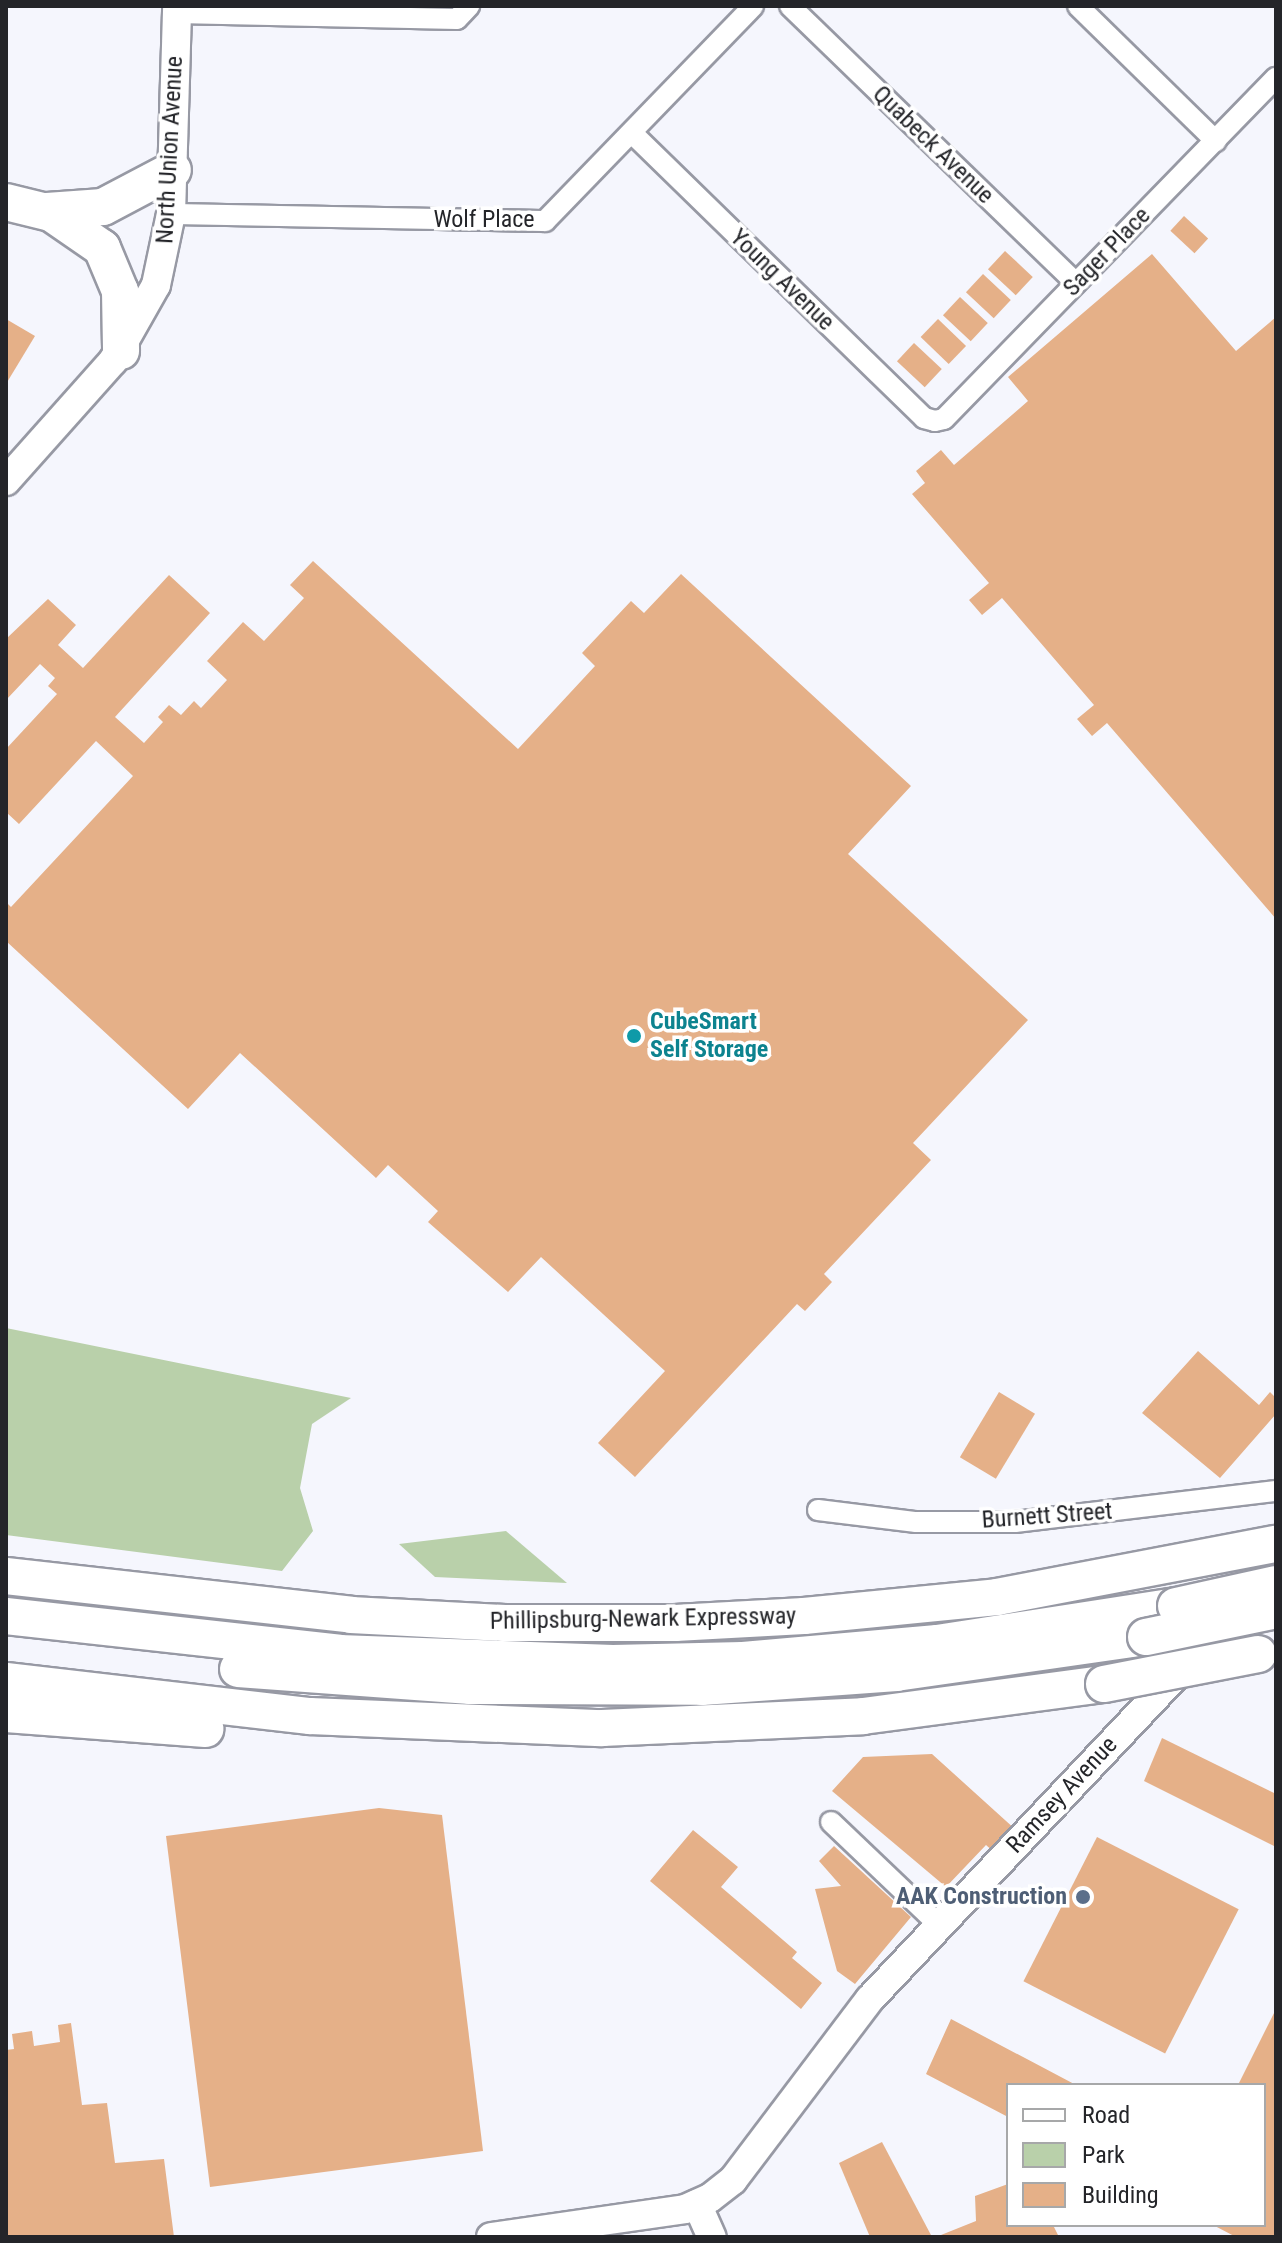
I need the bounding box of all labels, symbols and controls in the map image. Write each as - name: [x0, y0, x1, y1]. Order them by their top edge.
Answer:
- street label: North Union Avenue: [151, 55, 189, 245]
- street label: Quabeck Avenue: [866, 80, 1000, 210]
- street label: Sager Place: [1058, 202, 1156, 302]
- street label: Wolf Place: [433, 206, 535, 234]
- street label: Young Avenue: [724, 223, 840, 337]
- place label: CubeSmart Self Storage: [650, 1008, 768, 1064]
- marker: CubeSmart Self Storage: [625, 1027, 643, 1045]
- street label: Burnett Street: [981, 1497, 1113, 1535]
- street label: Phillipsburg-Newark Expressway: [490, 1602, 796, 1636]
- street label: Ramsey Avenue: [1001, 1731, 1123, 1859]
- place label: AAK Construction: [896, 1883, 1067, 1911]
- marker: AAK Construction: [1074, 1888, 1092, 1906]
- legend: [1006, 2083, 1266, 2227]
- text: Road: [1082, 2101, 1130, 2129]
- text: Park: [1082, 2141, 1125, 2169]
- text: Building: [1082, 2181, 1159, 2209]

